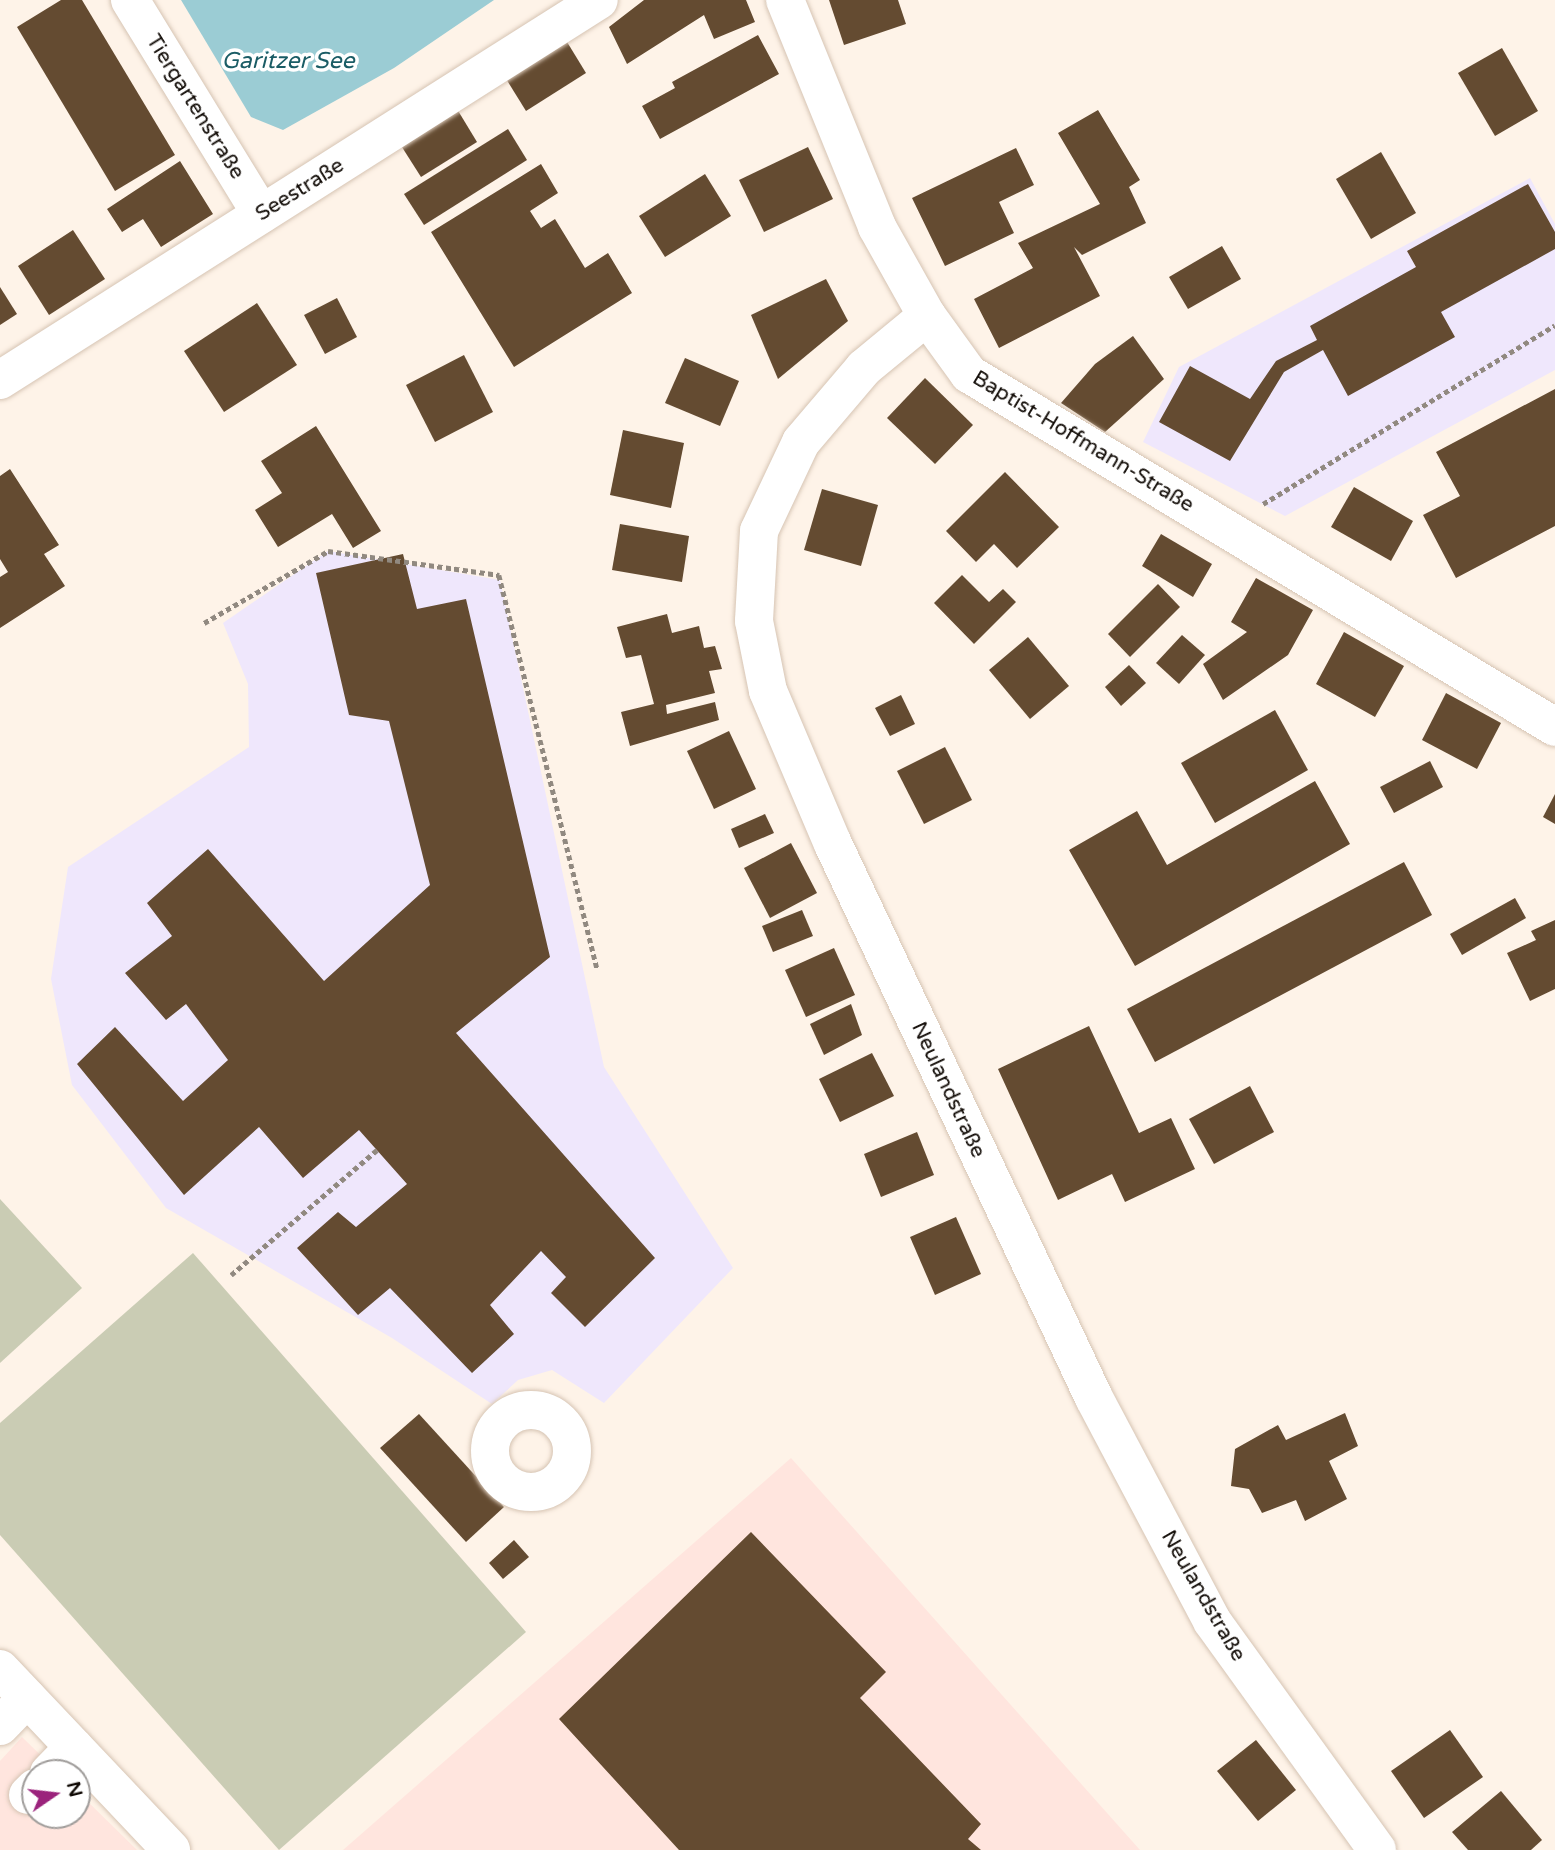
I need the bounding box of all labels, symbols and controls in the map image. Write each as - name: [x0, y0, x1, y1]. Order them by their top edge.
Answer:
- street label: Tiergartenstraße: [140, 30, 250, 184]
- water label: Garitzer See: [221, 47, 355, 75]
- street label: Seestraße: [251, 153, 349, 227]
- street label: Baptist-Hoffmann-Straße: [968, 366, 1198, 518]
- street label: Neulandstraße: [906, 1018, 990, 1162]
- street label: Neulandstraße: [1155, 1526, 1251, 1666]
- north arrow: [21, 1759, 91, 1829]
- text: N: [62, 1779, 87, 1799]

